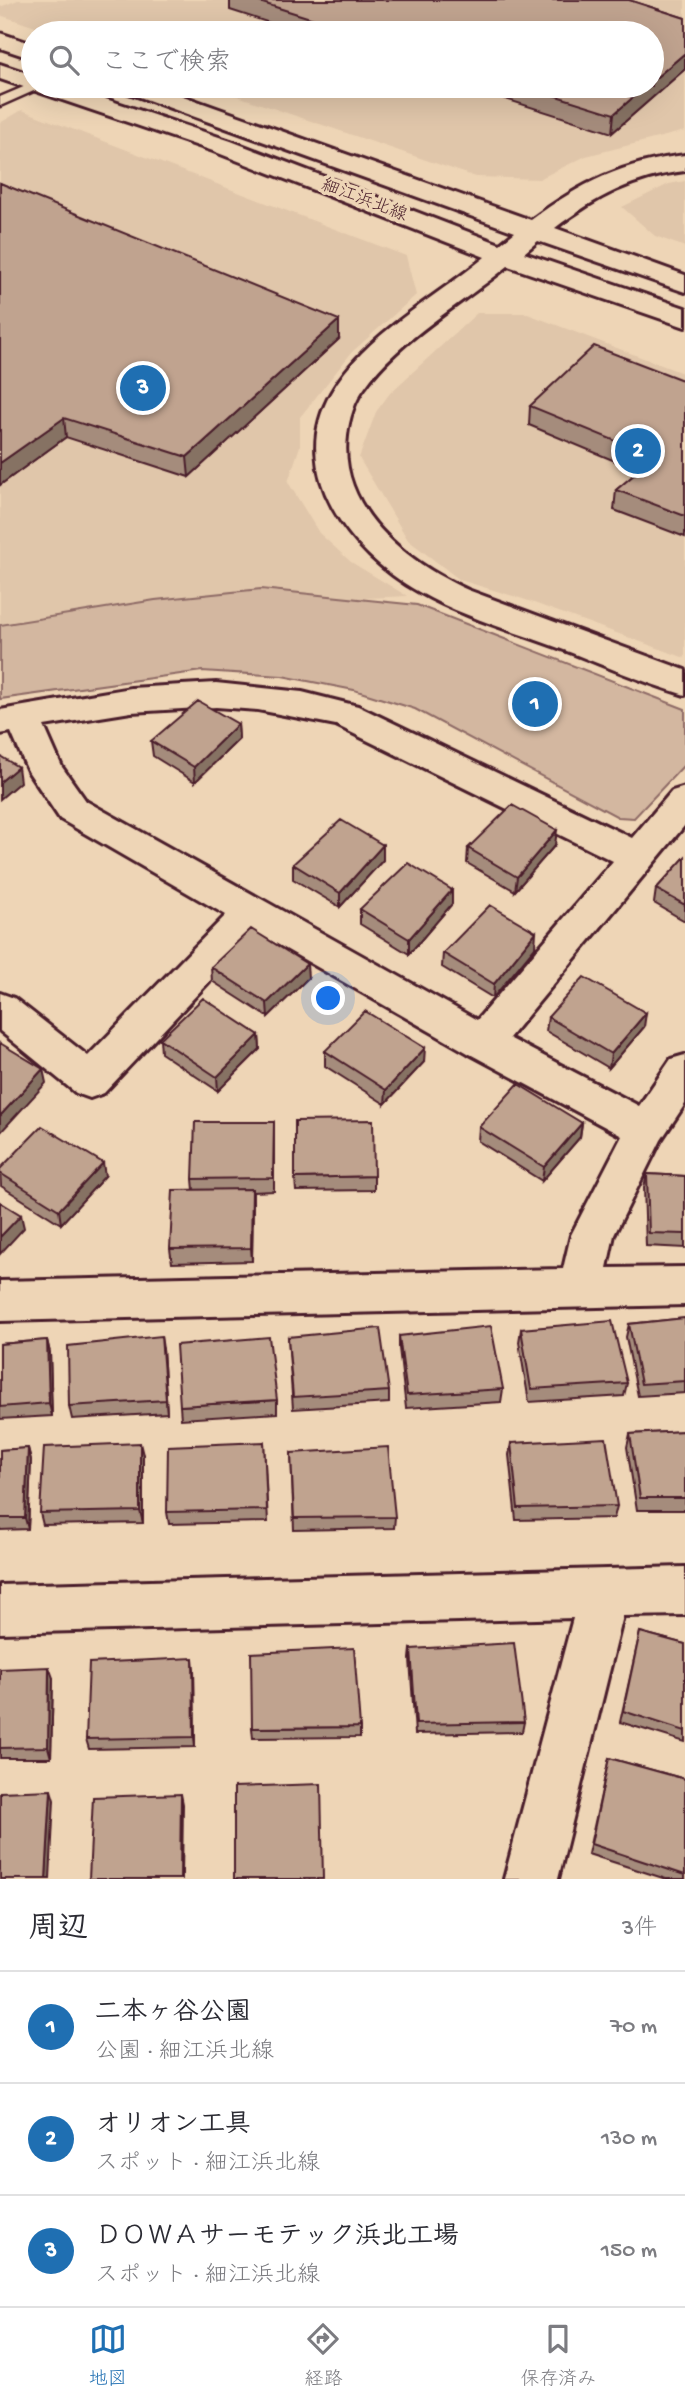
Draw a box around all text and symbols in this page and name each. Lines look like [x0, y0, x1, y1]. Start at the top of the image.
search box [21, 21, 664, 98]
icon: search [45, 41, 83, 79]
text: ここで検索 [101, 49, 231, 80]
street label: 細江浜北線 [318, 174, 410, 227]
pin: 3 [120, 362, 166, 414]
pin: 2 [615, 425, 661, 477]
pin: 1 [512, 678, 558, 730]
your location [311, 981, 345, 1015]
text: 周辺 [28, 1913, 88, 1948]
text: 3件 [622, 1916, 657, 1943]
text: 二本ヶ谷公園 [95, 1999, 251, 2030]
text: 1 [46, 2014, 56, 2041]
text: 70 m [610, 2014, 657, 2041]
text: 公園 · 細江浜北線 [95, 2039, 274, 2066]
text: オリオン工具 [95, 2111, 251, 2142]
text: 2 [45, 2126, 57, 2153]
text: 130 m [601, 2126, 657, 2153]
text: スポット · 細江浜北線 [95, 2151, 320, 2178]
text: ＤＯＷＡサーモテック浜北工場 [95, 2223, 459, 2254]
text: 3 [45, 2238, 57, 2265]
text: 150 m [601, 2238, 657, 2265]
text: スポット · 細江浜北線 [95, 2263, 320, 2290]
tab: 地図 [89, 2320, 127, 2392]
tab: 経路 [304, 2320, 342, 2392]
tab: 保存済み [520, 2320, 596, 2392]

